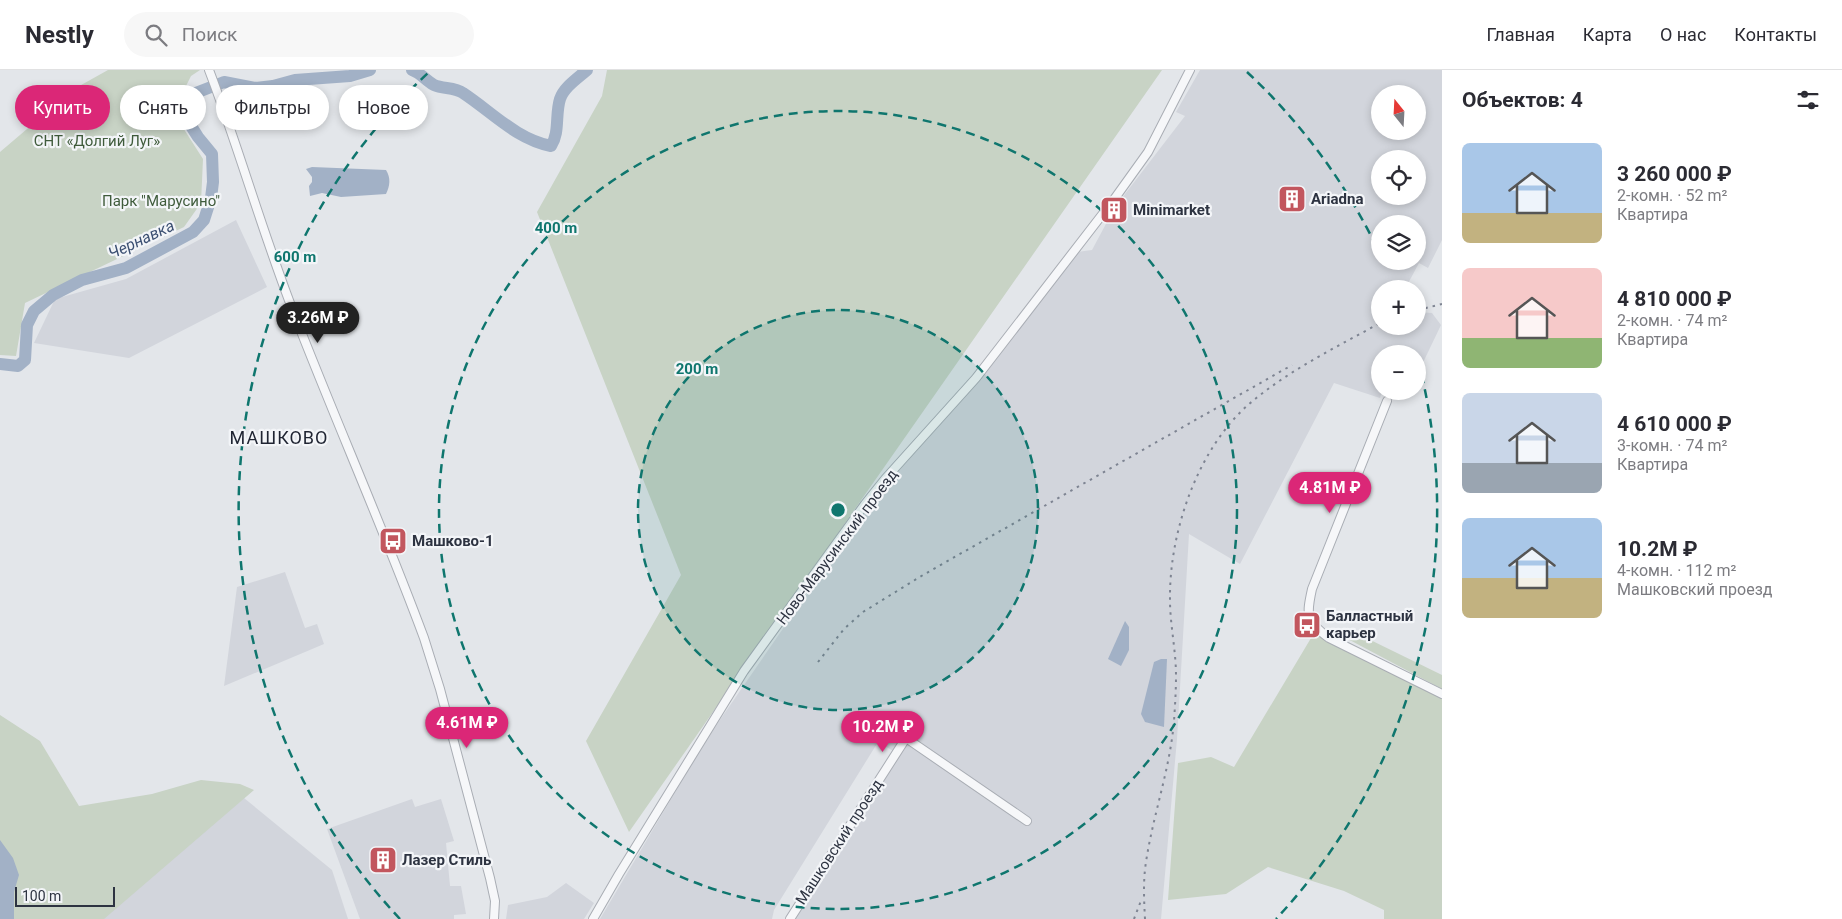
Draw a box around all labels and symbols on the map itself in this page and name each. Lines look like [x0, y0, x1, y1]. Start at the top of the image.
north arrow [1371, 85, 1426, 140]
park label: СНТ «Долгий Луг» [34, 132, 160, 150]
building icon: Ariadna [1277, 184, 1307, 214]
place label: Ariadna [1311, 190, 1363, 208]
park label: Парк "Марусино" [102, 192, 220, 210]
building icon: Minimarket [1099, 195, 1129, 225]
place label: Minimarket [1133, 201, 1210, 219]
water label: Чернавка [105, 216, 177, 263]
text: 400 m [535, 219, 577, 237]
text: 600 m [274, 248, 316, 266]
pin: 3.26M ₽ [272, 302, 364, 344]
text: 200 m [676, 360, 718, 378]
district label: МАШКОВО [230, 427, 328, 448]
street label: Ново-Марусинский проезд [773, 466, 901, 628]
pin: 4.81M ₽ [1284, 472, 1376, 514]
centre of rings [829, 501, 847, 519]
bus stop icon: Машково-1 [378, 526, 408, 556]
place label: Машково-1 [412, 532, 494, 550]
place label: Балластный карьер [1326, 607, 1413, 642]
bus stop icon: Балластный карьер [1292, 610, 1322, 640]
pin: 4.61M ₽ [421, 706, 513, 749]
pin: 10.2M ₽ [837, 710, 929, 753]
street label: Машковский проезд [792, 776, 886, 908]
building icon: Лазер Стиль [368, 845, 398, 875]
place label: Лазер Стиль [402, 851, 491, 869]
scale bar [15, 884, 115, 907]

